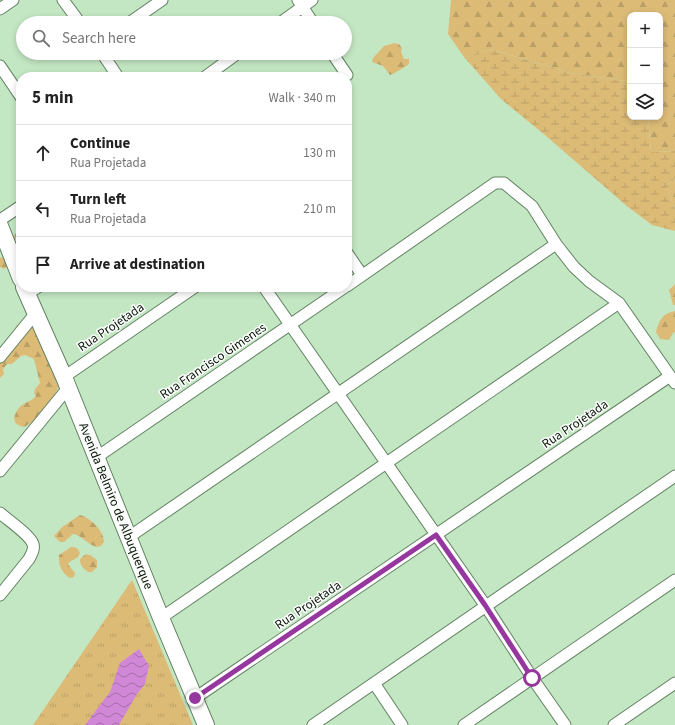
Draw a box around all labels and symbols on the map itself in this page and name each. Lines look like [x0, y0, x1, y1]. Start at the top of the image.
street label: Rua Projetada [74, 298, 148, 356]
street label: Rua Francisco Gimenes [156, 318, 270, 403]
street label: Rua Projetada [538, 395, 612, 453]
street label: Avenida Belmiro de Albuquerque [74, 420, 158, 592]
street label: Rua Projetada [271, 576, 345, 634]
route start [523, 669, 541, 687]
route end [186, 689, 204, 707]

